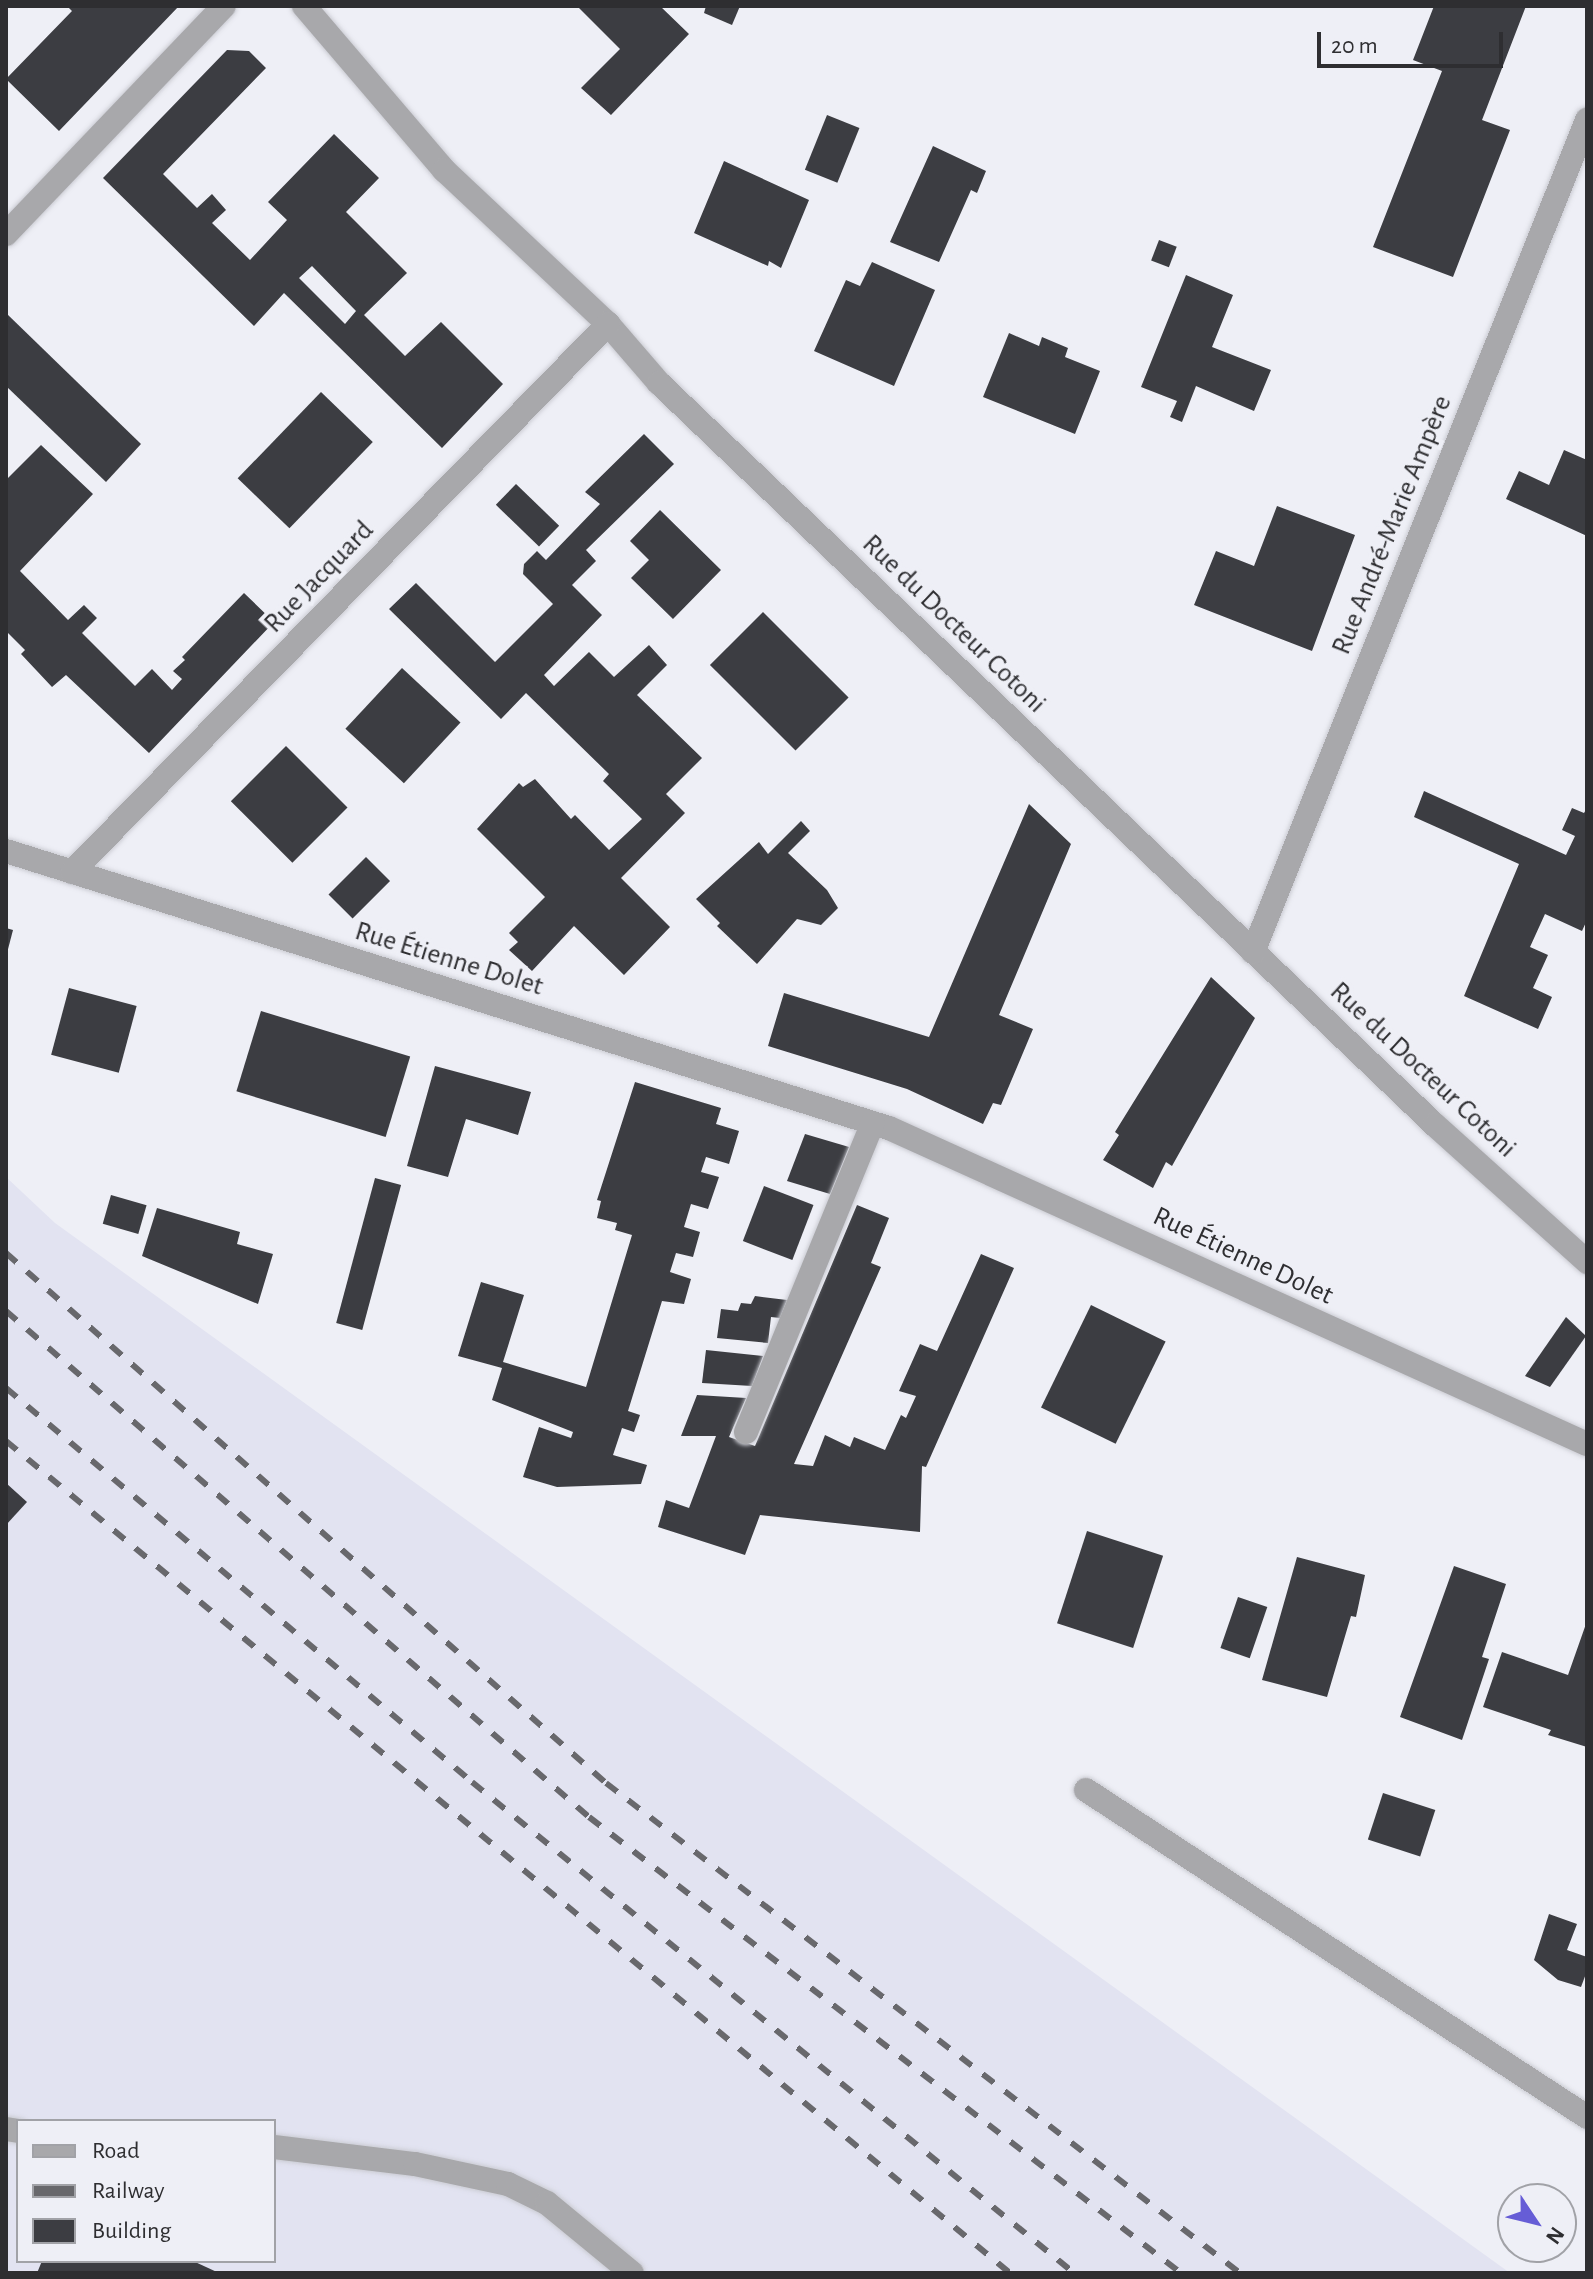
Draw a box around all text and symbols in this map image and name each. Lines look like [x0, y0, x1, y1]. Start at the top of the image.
scale bar [1321, 16, 1507, 66]
text: 20 m [1331, 34, 1378, 58]
street label: Rue André-Marie Ampère [1325, 391, 1459, 659]
street label: Rue Jacquard [257, 514, 381, 640]
street label: Rue du Docteur Cotoni [855, 528, 1053, 720]
street label: Rue Étienne Dolet [351, 914, 547, 1004]
street label: Rue du Docteur Cotoni [1323, 975, 1523, 1165]
street label: Rue Étienne Dolet [1148, 1200, 1338, 1312]
legend [16, 2119, 276, 2263]
text: Road [92, 2139, 140, 2163]
text: Railway [92, 2179, 164, 2203]
north arrow [1497, 2183, 1577, 2263]
text: Building [92, 2219, 171, 2243]
text: N [1542, 2223, 1568, 2248]

